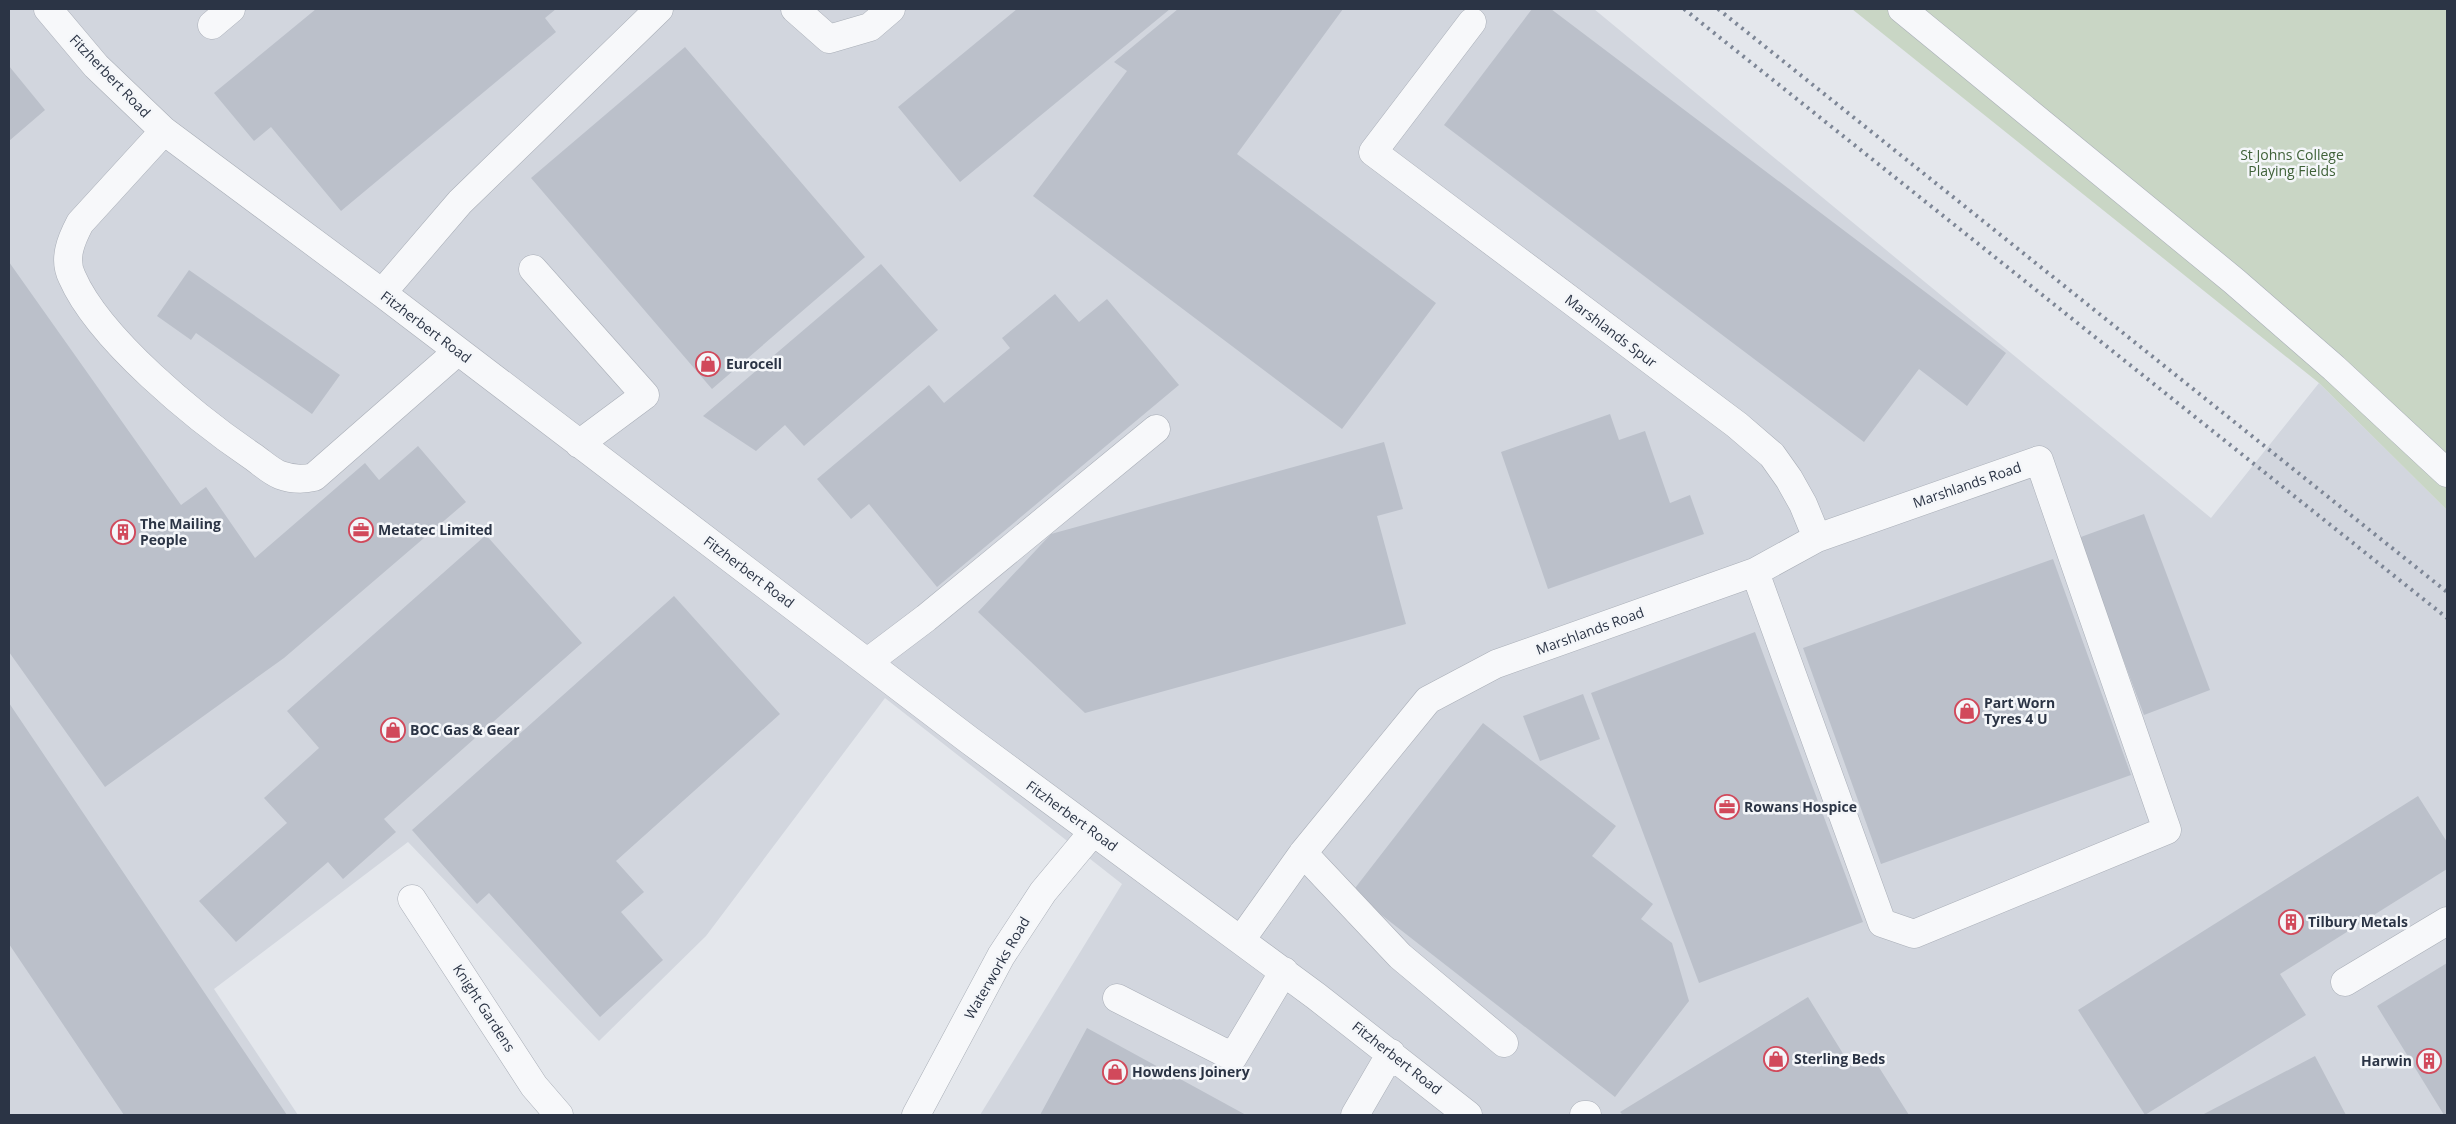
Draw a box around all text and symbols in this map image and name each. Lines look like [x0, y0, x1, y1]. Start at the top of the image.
street label: Fitzherbert Road [66, 30, 155, 121]
park label: St Johns College Playing Fields [2240, 145, 2344, 180]
street label: Fitzherbert Road [377, 286, 475, 367]
street label: Marshlands Spur [1561, 290, 1661, 372]
shop icon: Eurocell [695, 351, 721, 377]
place label: Eurocell [726, 354, 782, 373]
street label: Marshlands Road [1910, 457, 2024, 512]
place label: The Mailing People [140, 514, 221, 549]
office icon: Metatec Limited [348, 517, 374, 543]
building icon: The Mailing People [110, 519, 136, 545]
place label: Metatec Limited [378, 520, 493, 539]
street label: Fitzherbert Road [700, 531, 798, 612]
street label: Marshlands Road [1533, 602, 1646, 659]
place label: Part Worn Tyres 4 U [1984, 693, 2055, 728]
shop icon: Part Worn Tyres 4 U [1954, 698, 1980, 724]
shop icon: BOC Gas & Gear [380, 717, 406, 743]
place label: BOC Gas & Gear [410, 720, 520, 739]
street label: Fitzherbert Road [1023, 776, 1122, 855]
office icon: Rowans Hospice [1714, 794, 1740, 820]
place label: Rowans Hospice [1744, 797, 1857, 816]
building icon: Tilbury Metals [2278, 909, 2304, 935]
place label: Tilbury Metals [2308, 912, 2408, 931]
street label: Waterworks Road [960, 913, 1034, 1022]
street label: Knight Gardens [449, 960, 520, 1055]
street label: Fitzherbert Road [1349, 1017, 1446, 1099]
shop icon: Sterling Beds [1763, 1046, 1789, 1072]
building icon: Harwin [2416, 1048, 2442, 1074]
place label: Sterling Beds [1794, 1049, 1885, 1068]
place label: Harwin [2361, 1051, 2412, 1070]
shop icon: Howdens Joinery [1102, 1059, 1128, 1085]
place label: Howdens Joinery [1132, 1062, 1250, 1081]

